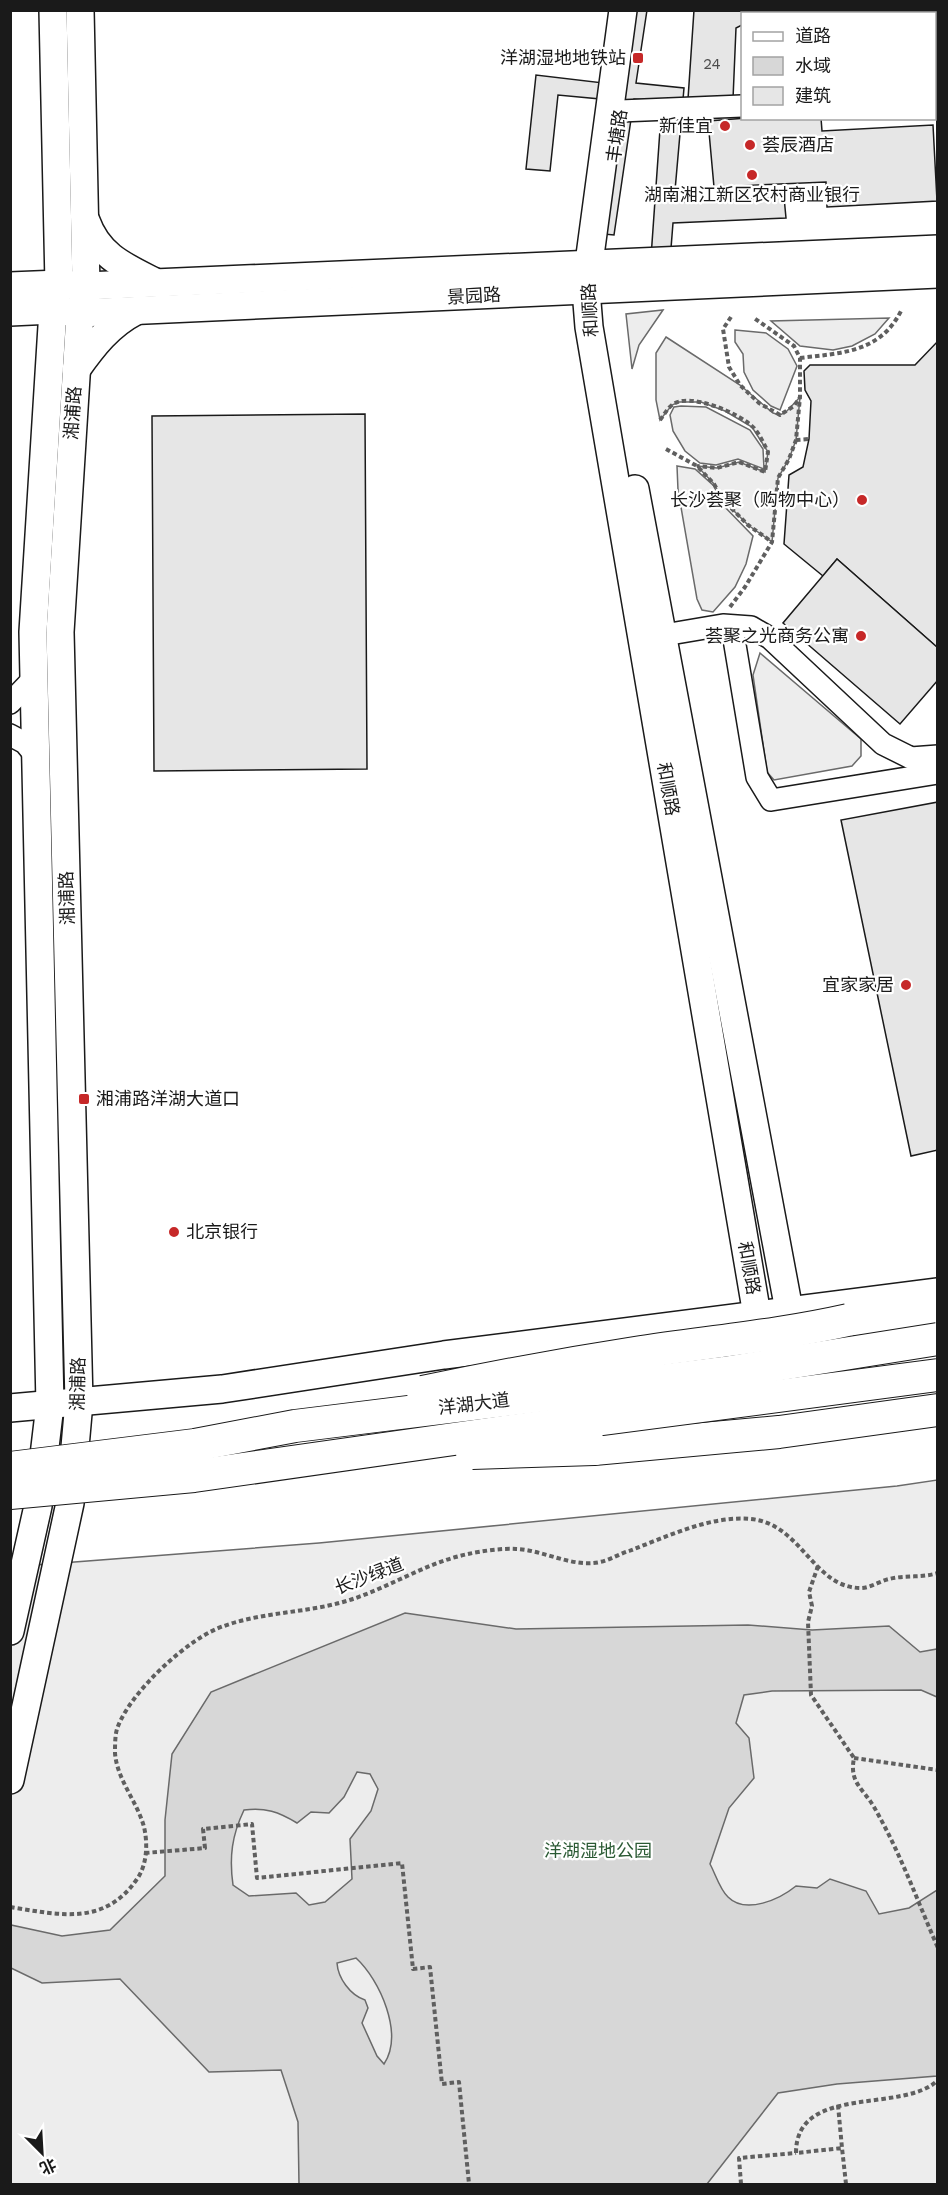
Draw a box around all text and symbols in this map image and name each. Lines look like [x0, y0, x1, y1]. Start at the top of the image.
legend [741, 12, 936, 120]
text: 道路 [795, 25, 831, 46]
place label: 洋湖湿地地铁站 [500, 47, 626, 68]
marker: 洋湖湿地地铁站 [631, 51, 645, 65]
house number: 24 [703, 55, 721, 73]
text: 水域 [795, 55, 831, 76]
text: 建筑 [795, 85, 831, 106]
street label: 丰塘路 [602, 108, 631, 164]
place label: 新佳宜 [659, 115, 713, 136]
marker: 新佳宜 [718, 119, 732, 133]
place label: 荟辰酒店 [762, 134, 834, 155]
marker: 荟辰酒店 [743, 138, 757, 152]
marker: 湖南湘江新区农村商业银行 [745, 168, 759, 182]
place label: 湖南湘江新区农村商业银行 [644, 184, 860, 205]
street label: 和顺路 [578, 283, 601, 338]
street label: 景园路 [446, 284, 501, 307]
street label: 湘浦路 [60, 385, 85, 441]
place label: 长沙荟聚（购物中心） [670, 489, 850, 510]
marker: 长沙荟聚（购物中心） [855, 493, 869, 507]
place label: 荟聚之光商务公寓 [705, 625, 849, 646]
marker: 荟聚之光商务公寓 [854, 629, 868, 643]
street label: 和顺路 [653, 761, 684, 817]
street label: 湘浦路 [55, 871, 78, 925]
place label: 宜家家居 [822, 974, 894, 995]
marker: 宜家家居 [899, 978, 913, 992]
place label: 湘浦路洋湖大道口 [96, 1088, 240, 1109]
marker: 湘浦路洋湖大道口 [77, 1092, 91, 1106]
place label: 北京银行 [186, 1221, 258, 1242]
marker: 北京银行 [167, 1225, 181, 1239]
street label: 和顺路 [734, 1240, 765, 1296]
street label: 湘浦路 [67, 1357, 88, 1411]
street label: 洋湖大道 [437, 1389, 511, 1418]
street label: 长沙绿道 [331, 1553, 406, 1598]
park label: 洋湖湿地公园 [544, 1840, 652, 1861]
north arrow [12, 2123, 72, 2183]
text: 北 [37, 2154, 59, 2178]

